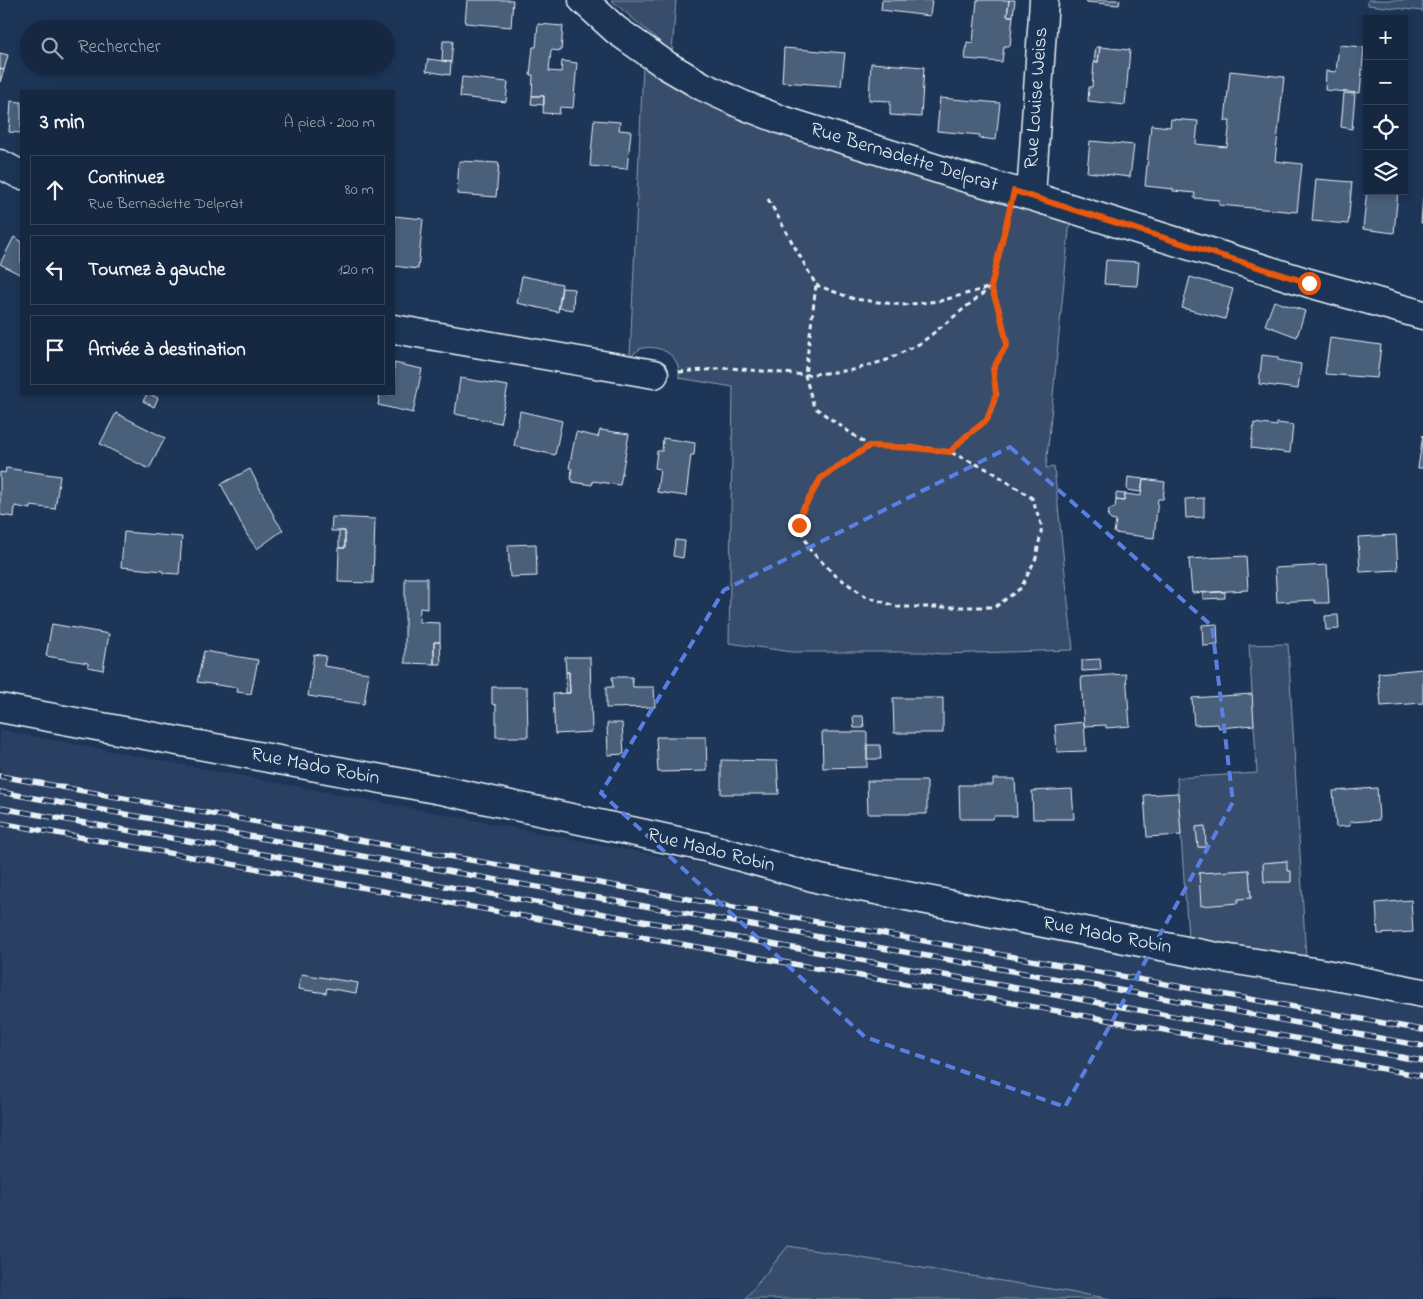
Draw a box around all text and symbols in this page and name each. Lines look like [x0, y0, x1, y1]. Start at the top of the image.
map controls [1363, 15, 1408, 195]
button: + [1363, 15, 1408, 60]
search box [20, 20, 395, 75]
street label: Rue Louise Weiss [1018, 26, 1056, 170]
icon: search [38, 34, 66, 62]
text: Rechercher [78, 34, 161, 61]
button: − [1363, 60, 1408, 105]
button: locate [1363, 105, 1408, 150]
text: 3 min [40, 108, 84, 138]
text: À pied · 200 m [284, 111, 375, 135]
street label: Rue Bernadette Delprat [807, 116, 1002, 200]
button: layers [1363, 150, 1408, 195]
text: Continuez [88, 165, 164, 192]
icon: ahead [41, 176, 69, 204]
text: 80 m [345, 178, 374, 202]
text: Rue Bernadette Delprat [88, 192, 244, 216]
icon: left [41, 256, 69, 284]
text: Tournez à gauche [88, 257, 225, 284]
text: 120 m [338, 258, 374, 282]
route start [1298, 272, 1321, 295]
icon: arrive [41, 336, 69, 364]
text: Arrivée à destination [88, 337, 246, 364]
route end [788, 514, 811, 537]
street label: Rue Mado Robin [248, 740, 382, 794]
street label: Rue Mado Robin [644, 821, 778, 881]
street label: Rue Mado Robin [1040, 909, 1174, 963]

